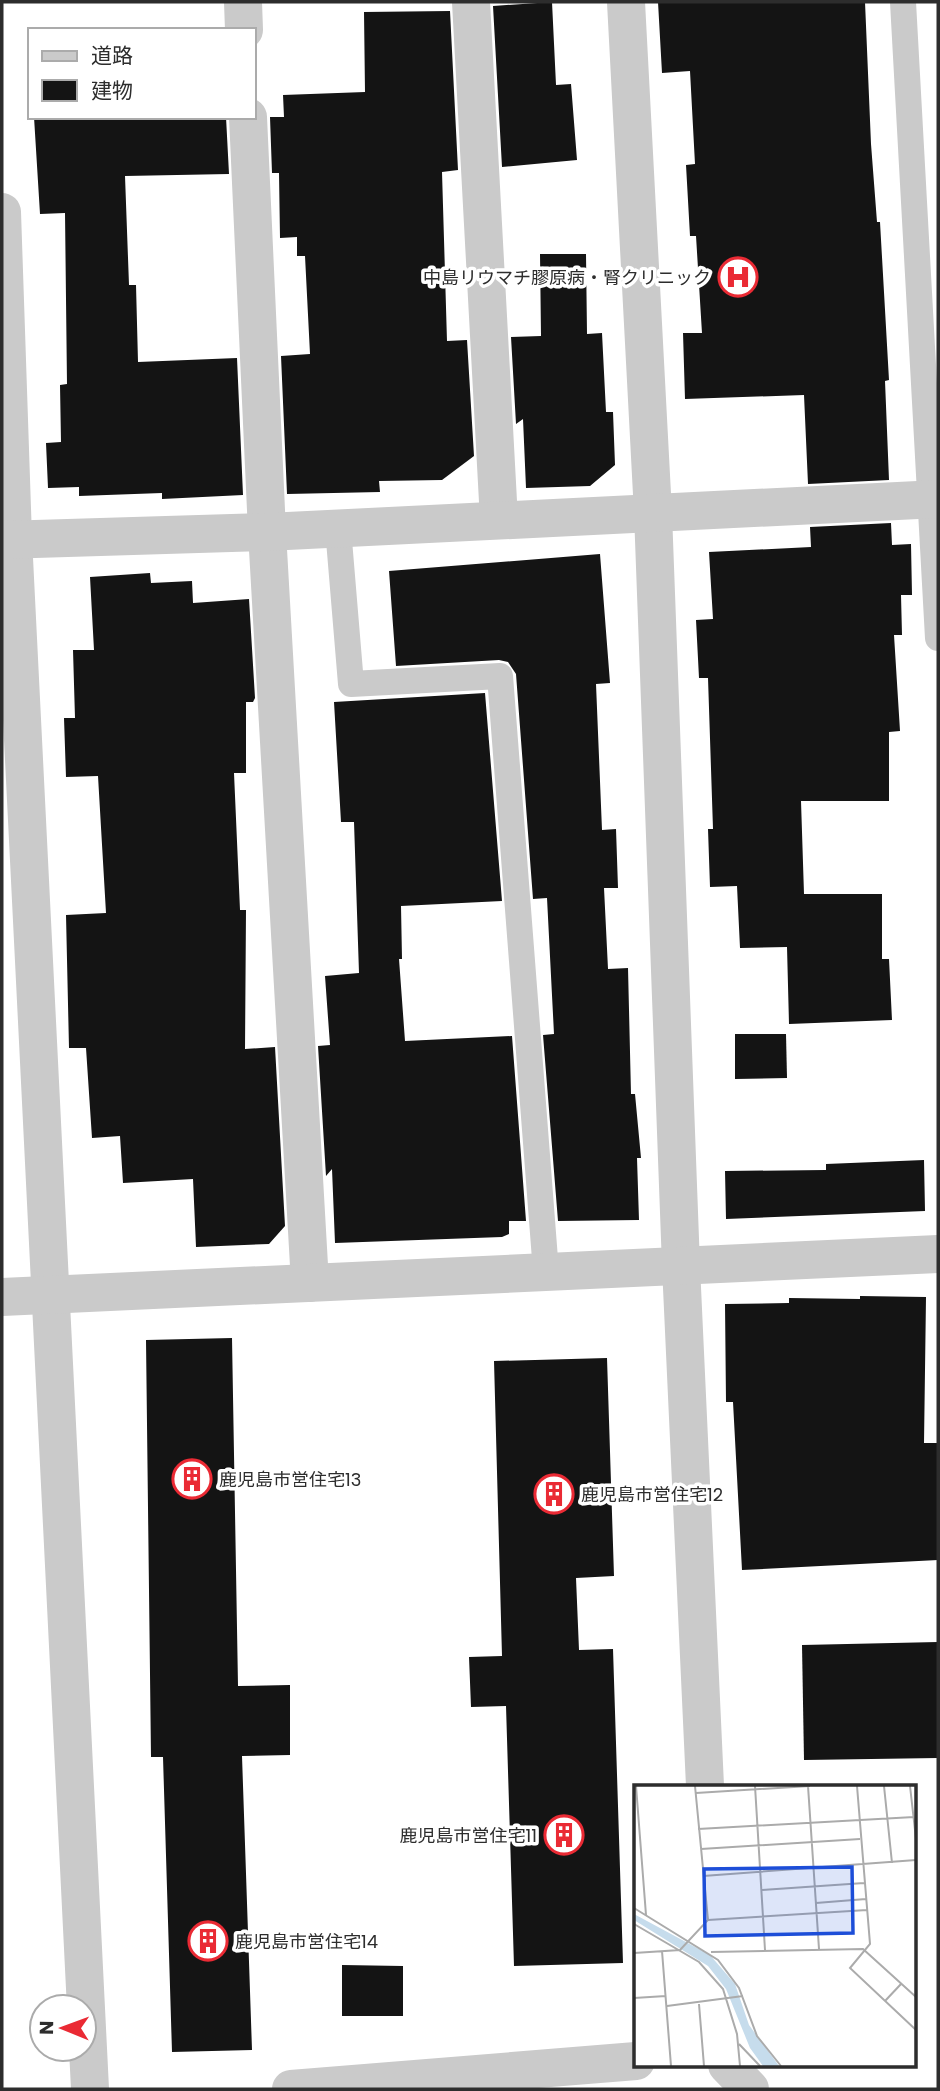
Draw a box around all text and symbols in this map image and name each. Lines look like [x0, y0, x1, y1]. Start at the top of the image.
legend [28, 28, 256, 119]
text: 道路 [91, 41, 133, 70]
text: 建物 [91, 76, 133, 105]
hospital icon: 中島リウマチ膠原病・腎クリニック [717, 256, 759, 298]
place label: 中島リウマチ膠原病・腎クリニック [423, 265, 711, 290]
building icon: 鹿児島市営住宅13 [171, 1458, 213, 1500]
place label: 鹿児島市営住宅13 [219, 1467, 361, 1492]
building icon: 鹿児島市営住宅12 [533, 1473, 575, 1515]
place label: 鹿児島市営住宅12 [581, 1482, 723, 1507]
inset map [634, 1785, 916, 2066]
building icon: 鹿児島市営住宅11 [543, 1814, 585, 1856]
place label: 鹿児島市営住宅11 [399, 1823, 537, 1848]
building icon: 鹿児島市営住宅14 [187, 1920, 229, 1962]
place label: 鹿児島市営住宅14 [235, 1929, 378, 1954]
north arrow [28, 1993, 98, 2063]
text: N [33, 2020, 60, 2035]

